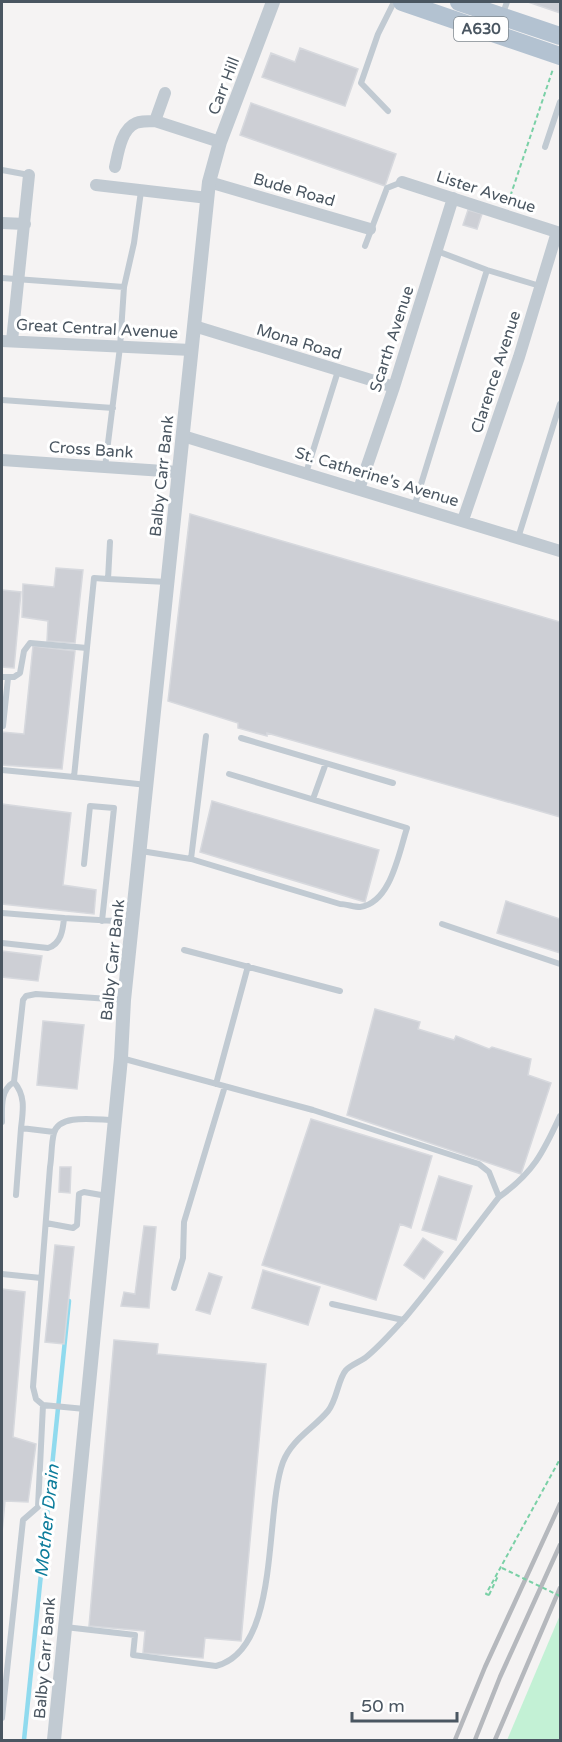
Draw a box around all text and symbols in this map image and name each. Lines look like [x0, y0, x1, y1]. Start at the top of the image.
road number: A630 [454, 17, 508, 41]
street label: Carr Hill [204, 54, 244, 118]
street label: Lister Avenue [434, 167, 538, 217]
street label: Bude Road [251, 169, 337, 211]
street label: Scarth Avenue [365, 283, 419, 395]
street label: Clarence Avenue [467, 308, 525, 436]
street label: Great Central Avenue [15, 315, 179, 343]
street label: Mona Road [254, 320, 344, 364]
street label: Balby Carr Bank [146, 414, 178, 538]
street label: Cross Bank [48, 437, 134, 463]
street label: St. Catherine's Avenue [293, 443, 461, 511]
street label: Balby Carr Bank [97, 898, 129, 1022]
water label: Mother Drain [30, 1462, 64, 1579]
street label: Balby Carr Bank [30, 1596, 60, 1720]
scale bar [352, 1685, 457, 1723]
text: 50 m [361, 1695, 405, 1717]

